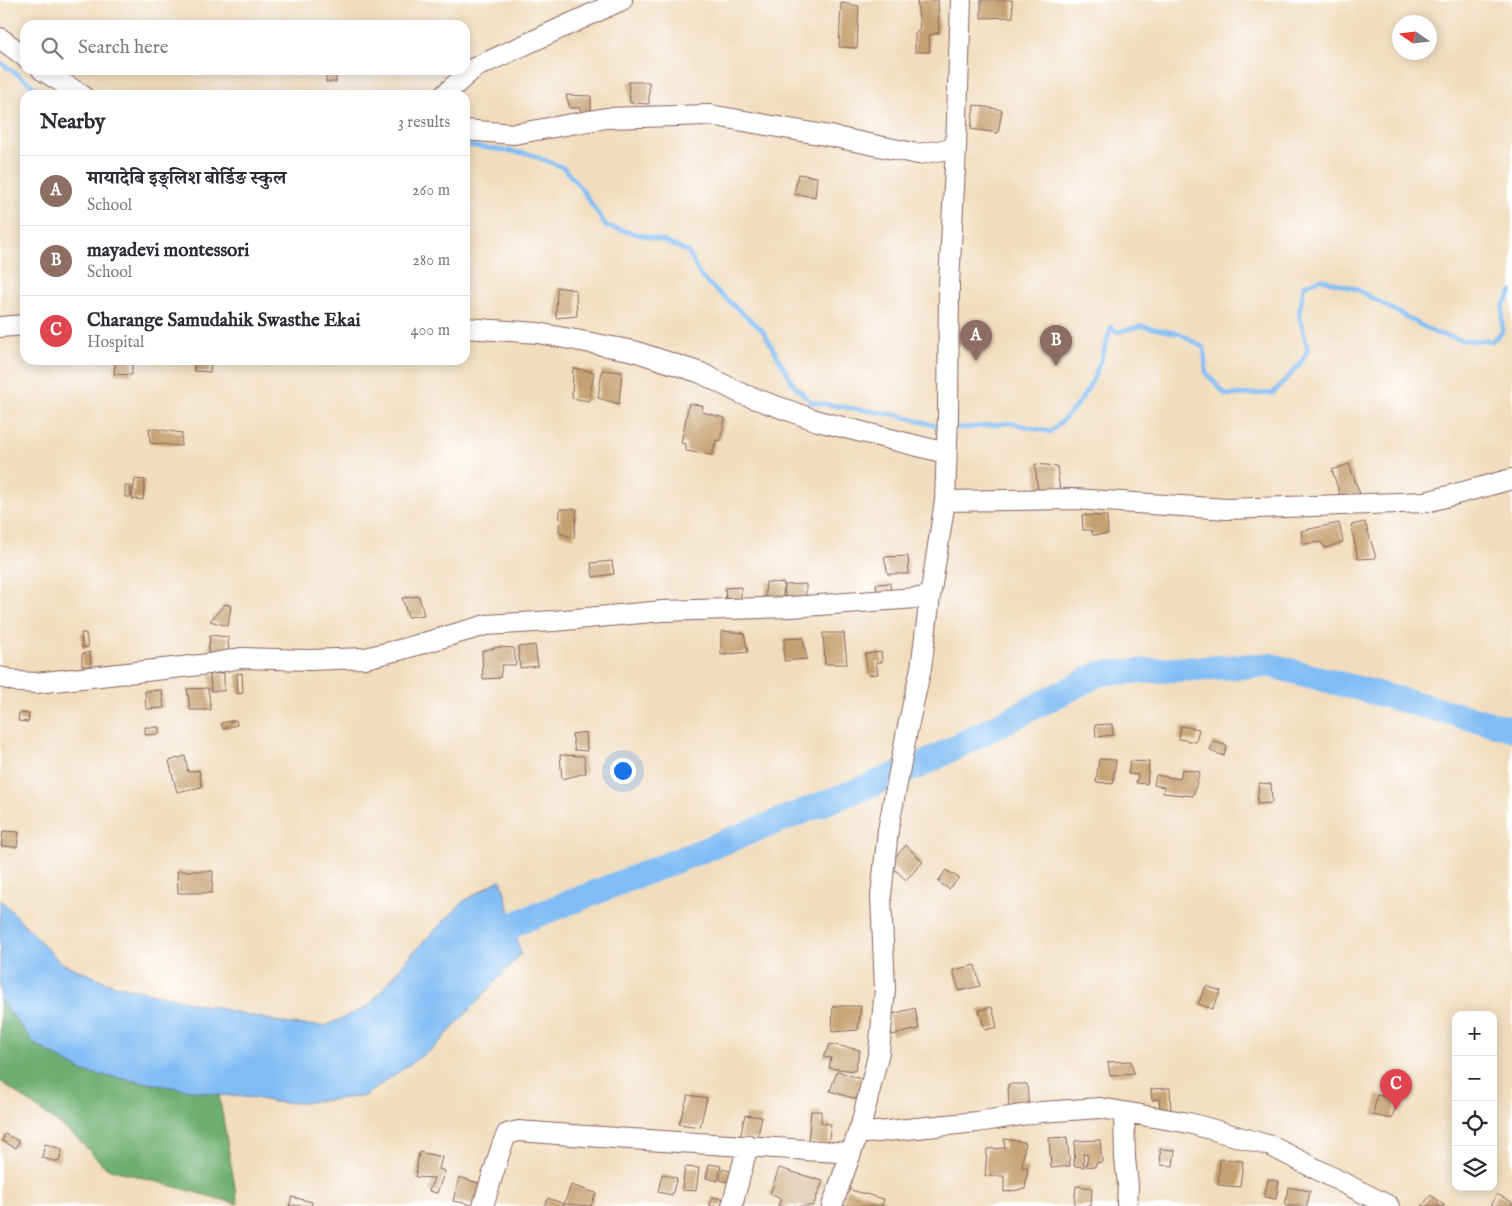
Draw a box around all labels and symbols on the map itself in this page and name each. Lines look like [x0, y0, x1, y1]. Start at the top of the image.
north arrow [1392, 15, 1437, 60]
pin: A [960, 320, 992, 361]
pin: B [1040, 325, 1072, 366]
your location [610, 758, 636, 784]
pin: C [1380, 1069, 1412, 1110]

